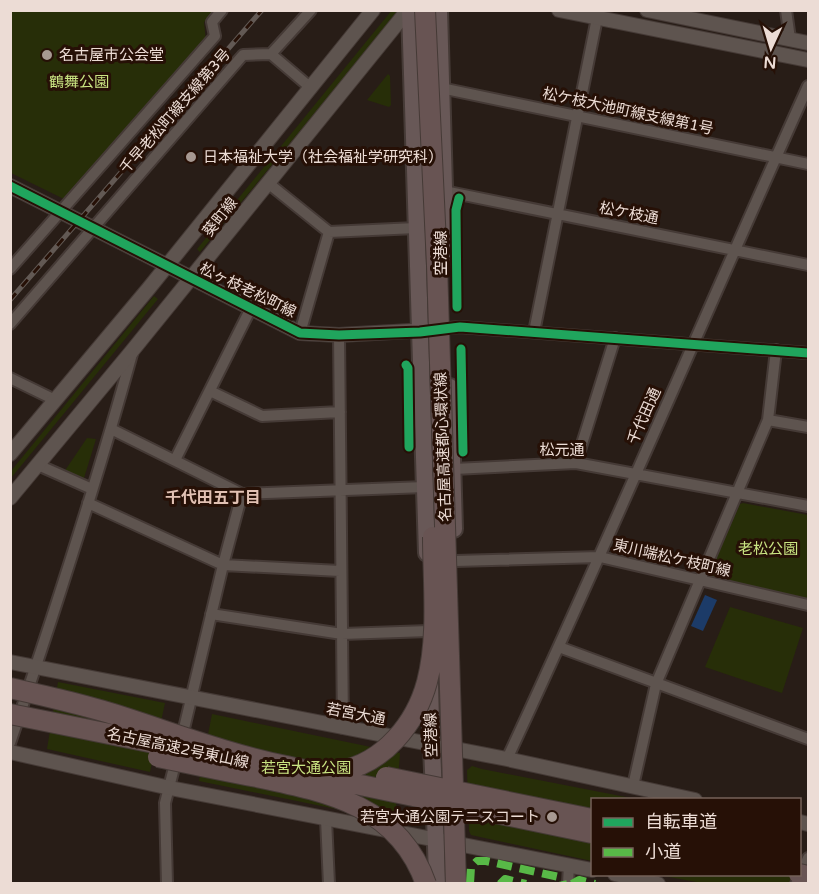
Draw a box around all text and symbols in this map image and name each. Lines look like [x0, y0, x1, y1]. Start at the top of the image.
north arrow [741, 18, 801, 78]
street label: 千早老松町線支線第3号 [116, 45, 234, 177]
place label: 名古屋市公会堂 [59, 46, 164, 64]
marker: 名古屋市公会堂 [40, 48, 54, 62]
text: N [763, 52, 777, 72]
park label: 鶴舞公園 [49, 73, 109, 91]
street label: 松ケ枝大池町線支線第1号 [541, 84, 715, 138]
place label: 日本福祉大学（社会福祉学研究科） [203, 148, 443, 166]
marker: 日本福祉大学（社会福祉学研究科） [184, 150, 198, 164]
street label: 葵町線 [199, 194, 241, 240]
street label: 松ケ枝通 [598, 198, 660, 228]
street label: 空港線 [432, 230, 450, 276]
street label: 松ヶ枝老松町線 [197, 259, 299, 321]
street label: 名古屋高速都心環状線 [431, 372, 455, 522]
street label: 千代田通 [624, 385, 664, 447]
street label: 松元通 [539, 441, 585, 459]
district label: 千代田五丁目 [165, 488, 261, 508]
street label: 東川端松ケ枝町線 [612, 536, 732, 580]
park label: 老松公園 [738, 540, 798, 558]
street label: 若宮大通 [325, 699, 387, 729]
street label: 空港線 [421, 712, 441, 758]
street label: 名古屋高速2号東山線 [105, 724, 251, 772]
park label: 若宮大通公園 [261, 759, 351, 777]
legend [591, 798, 801, 876]
place label: 若宮大通公園テニスコート [360, 808, 540, 826]
marker: 若宮大通公園テニスコート [545, 810, 559, 824]
text: 自転車道 [645, 811, 717, 833]
text: 小道 [645, 841, 681, 863]

